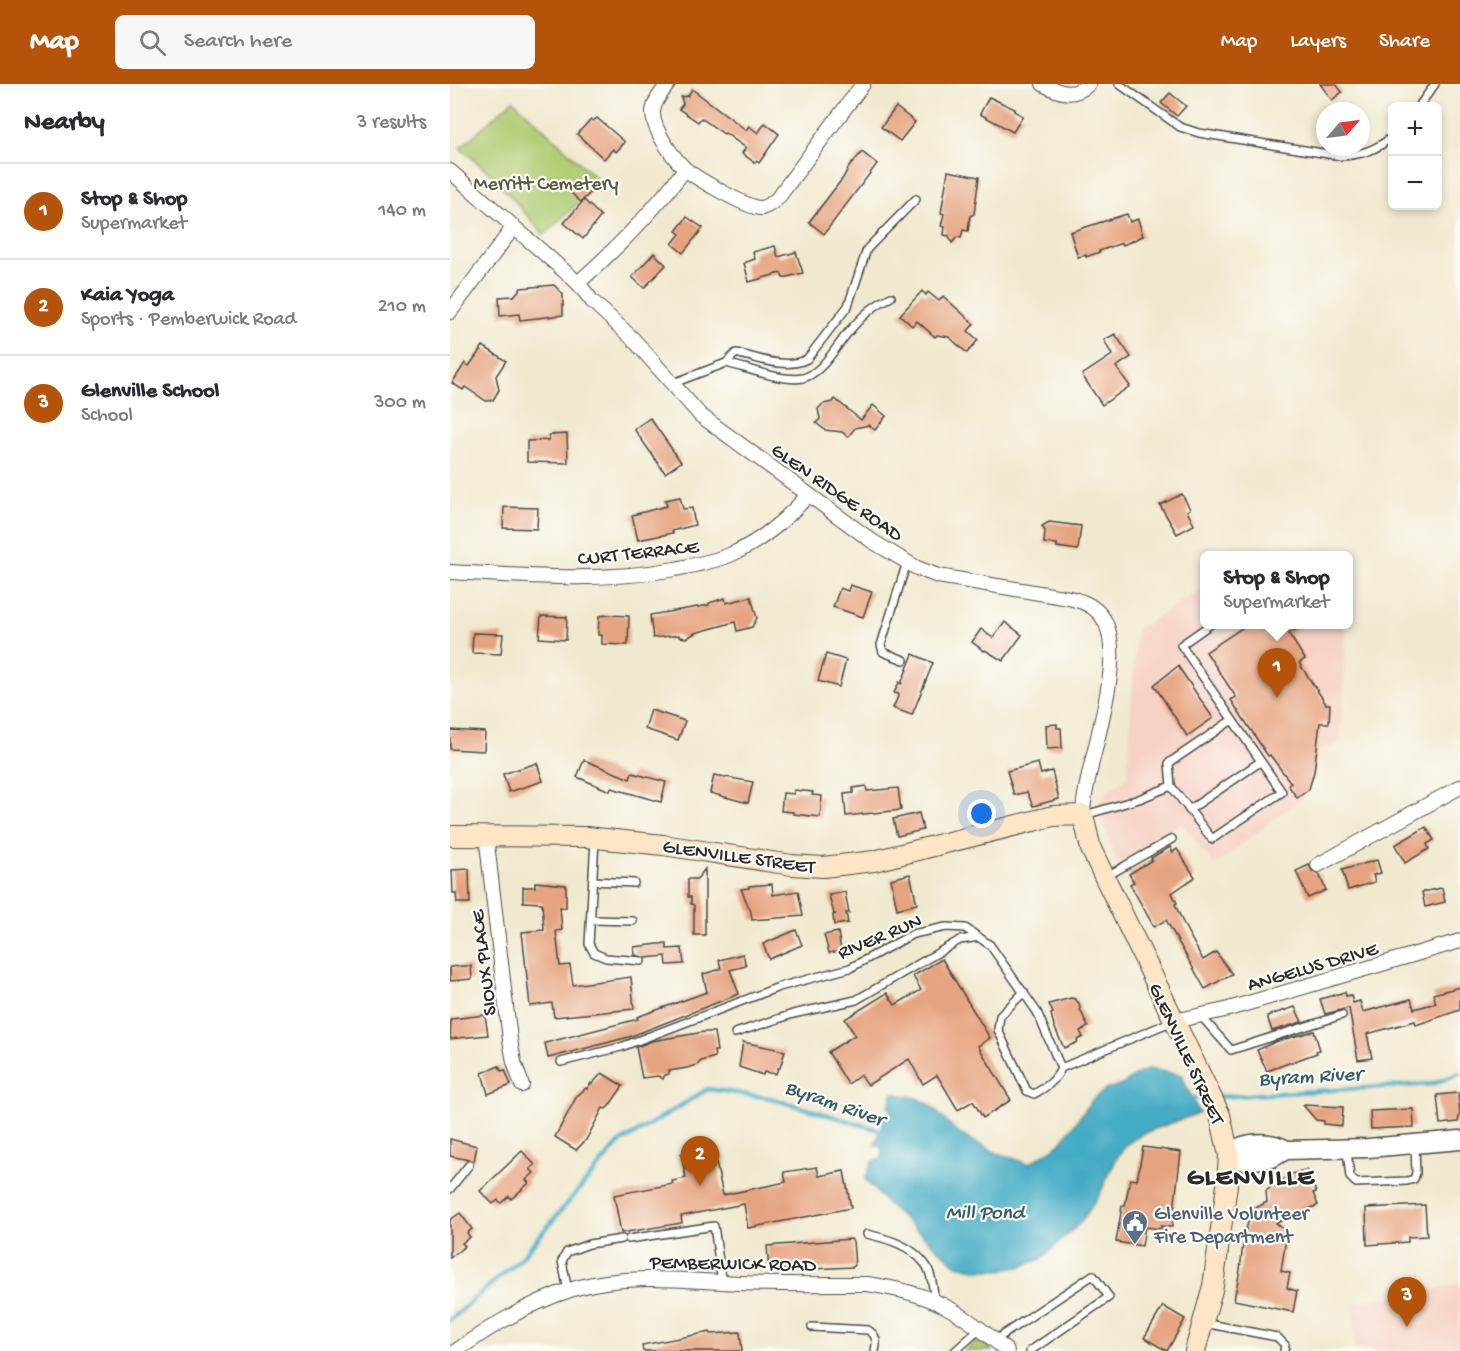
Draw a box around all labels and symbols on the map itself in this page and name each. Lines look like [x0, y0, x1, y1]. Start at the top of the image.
north arrow [1316, 102, 1370, 156]
park label: Merritt Cemetery [474, 174, 619, 197]
street label: GLEN RIDGE ROAD [766, 440, 907, 548]
street label: CURT TERRACE [577, 537, 702, 572]
pin: 1 [1258, 648, 1296, 698]
your location [967, 799, 996, 828]
street label: GLENVILLE STREET [661, 836, 817, 881]
street label: SIOUX PLACE [467, 907, 503, 1017]
street label: RIVER RUN [835, 910, 926, 966]
street label: ANGELUS DRIVE [1245, 938, 1382, 998]
street label: GLENVILLE STREET [1142, 980, 1228, 1130]
water label: Byram River [1258, 1063, 1367, 1094]
water label: Byram River [781, 1077, 891, 1135]
pin: 2 [680, 1136, 720, 1186]
district label: GLENVILLE [1187, 1164, 1316, 1195]
water label: Mill Pond [946, 1202, 1027, 1227]
place label: Glenville Volunteer Fire Department [1153, 1204, 1310, 1250]
public building icon: Glenville Volunteer Fire Department [1120, 1208, 1150, 1246]
street label: PEMBERWICK ROAD [649, 1253, 817, 1278]
pin: 3 [1388, 1278, 1426, 1327]

